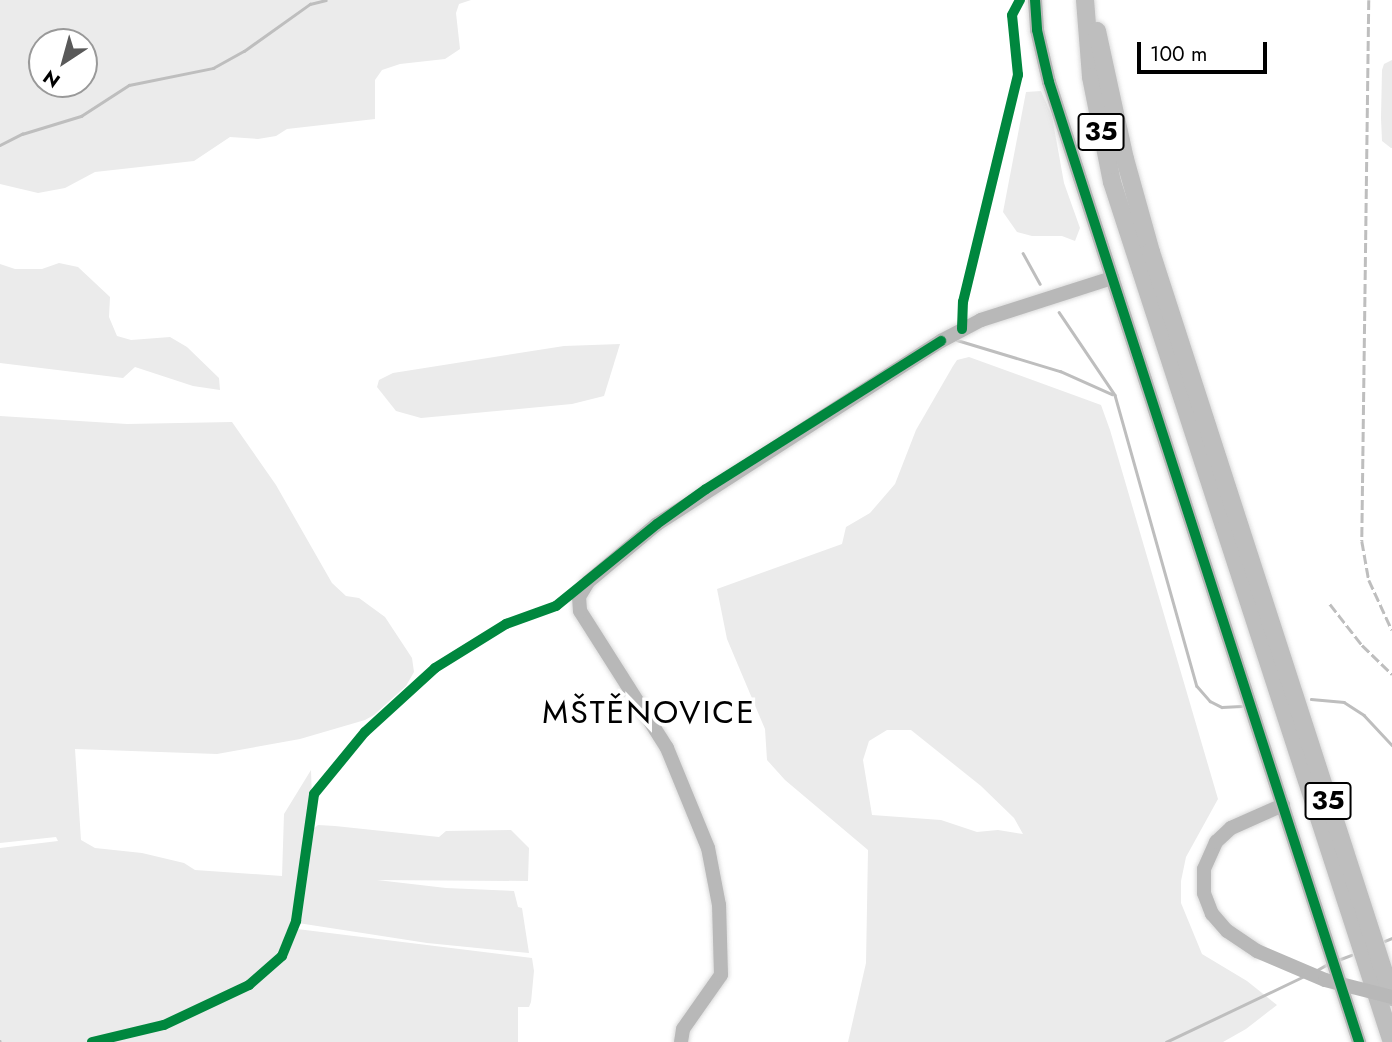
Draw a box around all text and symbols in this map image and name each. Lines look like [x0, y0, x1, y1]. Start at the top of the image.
north arrow [28, 28, 98, 98]
scale bar [1140, 28, 1270, 72]
text: 100 m [1150, 39, 1207, 69]
text: N [37, 63, 66, 94]
road number: 35 [1076, 110, 1126, 154]
district label: MŠTĚNOVICE [543, 693, 755, 731]
road number: 35 [1304, 778, 1352, 824]

